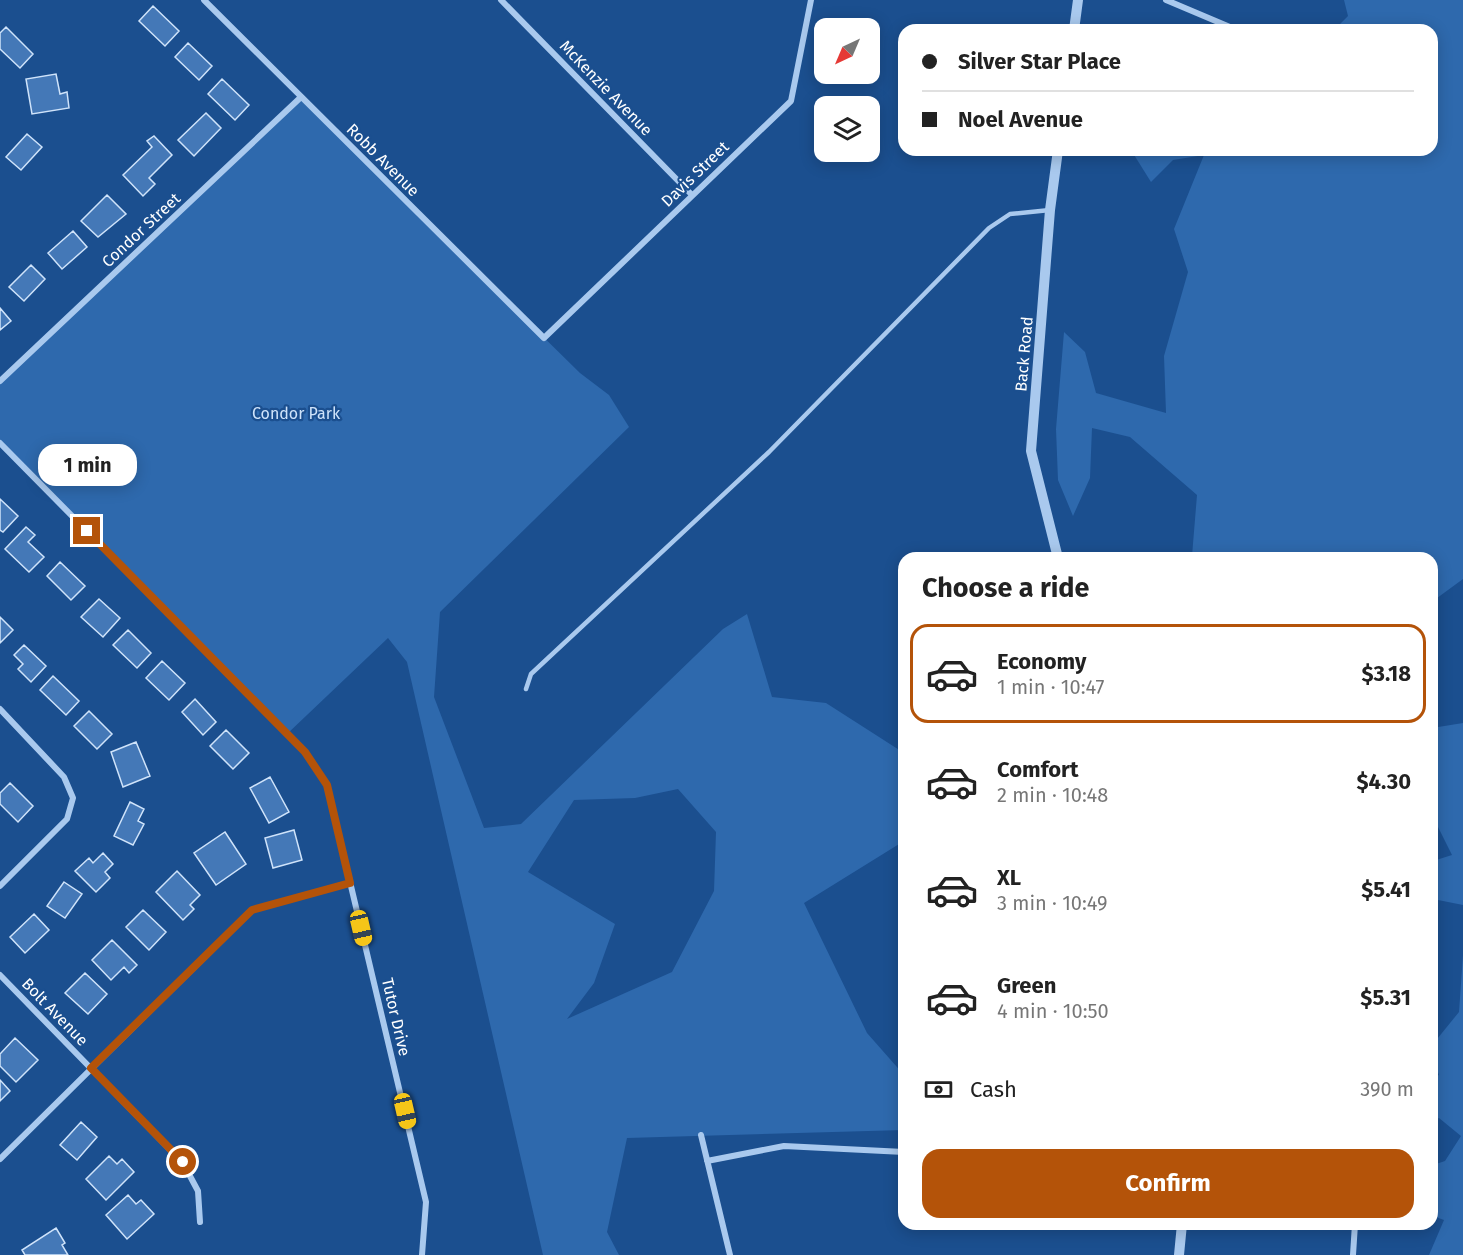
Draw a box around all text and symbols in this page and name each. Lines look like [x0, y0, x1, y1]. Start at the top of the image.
north arrow [814, 18, 880, 84]
map controls [814, 18, 880, 162]
street label: McKenzie Avenue [556, 36, 656, 140]
text: Silver Star Place [958, 48, 1121, 75]
button: layers [814, 96, 880, 162]
text: Noel Avenue [958, 106, 1083, 133]
street label: Robb Avenue [343, 120, 423, 200]
street label: Davis Street [657, 137, 733, 211]
street label: Condor Street [98, 189, 184, 271]
street label: Back Road [1011, 316, 1037, 392]
park label: Condor Park [252, 404, 341, 423]
callout: 1 min [38, 444, 136, 486]
text: 1 min [63, 453, 112, 477]
route end [73, 517, 100, 544]
text: Choose a ride [922, 572, 1089, 604]
icon: car [925, 647, 979, 701]
text: Economy [997, 648, 1086, 675]
text: $3.18 [1361, 660, 1411, 687]
text: 1 min · 10:47 [997, 675, 1104, 699]
icon: car [925, 755, 979, 809]
text: Comfort [997, 756, 1078, 783]
text: $4.30 [1357, 768, 1411, 795]
text: 2 min · 10:48 [997, 783, 1108, 807]
icon: car [925, 863, 979, 917]
text: XL [997, 864, 1021, 891]
text: $5.41 [1361, 876, 1411, 903]
text: 3 min · 10:49 [997, 891, 1107, 915]
car [348, 908, 374, 948]
icon: car [925, 971, 979, 1025]
text: Green [997, 972, 1056, 999]
street label: Bolt Avenue [18, 974, 92, 1050]
street label: Tutor Drive [378, 976, 414, 1058]
text: $5.31 [1360, 984, 1411, 1011]
text: 4 min · 10:50 [997, 999, 1109, 1023]
icon: cash [922, 1073, 955, 1106]
text: Cash [970, 1076, 1017, 1103]
text: 390 m [1360, 1077, 1414, 1101]
car [392, 1091, 418, 1131]
route start [169, 1148, 196, 1175]
button: Confirm [922, 1149, 1414, 1218]

